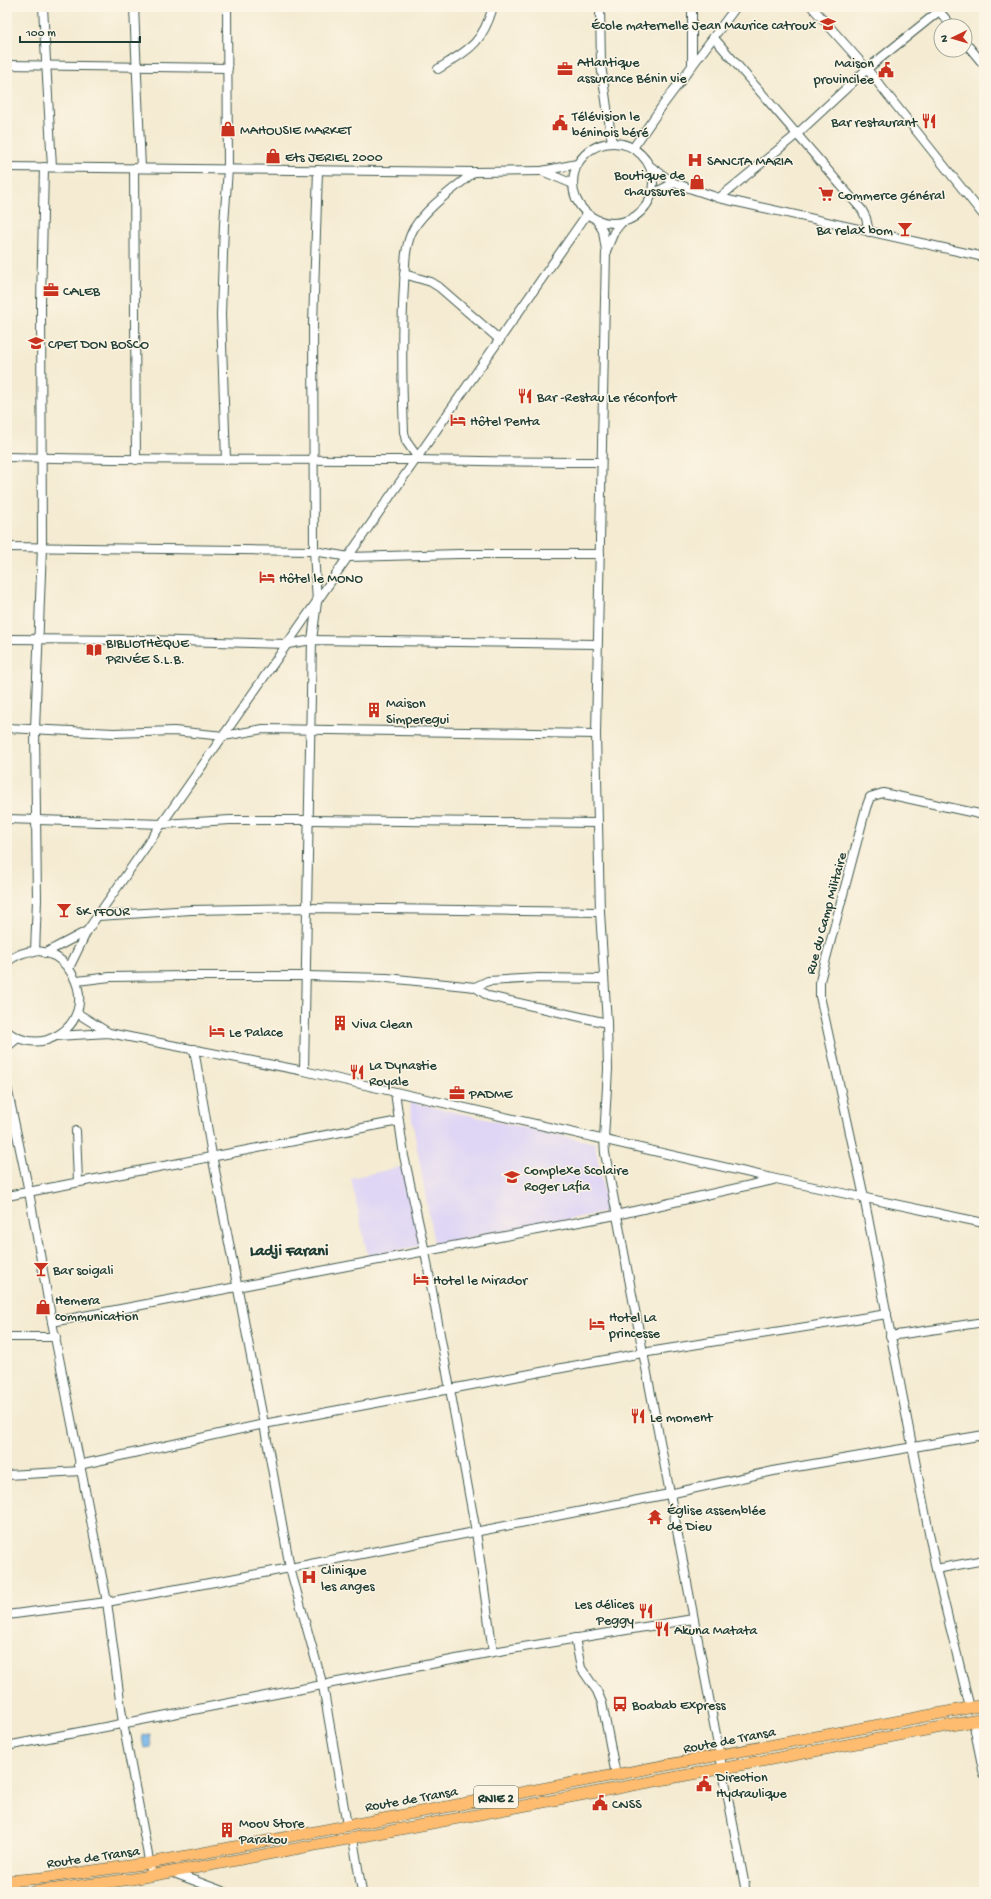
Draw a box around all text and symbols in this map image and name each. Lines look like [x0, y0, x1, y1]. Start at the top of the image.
school or university icon: École maternelle Jean Maurice catroux [819, 15, 837, 33]
scale bar [20, 18, 140, 44]
place label: École maternelle Jean Maurice catroux [591, 18, 817, 35]
north arrow [933, 18, 973, 58]
text: 100 m [25, 27, 56, 41]
text: N [939, 35, 951, 43]
place label: Atlantique assurance Bénin vie [577, 55, 688, 88]
place label: Maison provincilee [813, 56, 875, 89]
office icon: Atlantique assurance Bénin vie [556, 60, 574, 78]
public building icon: Maison provincilee [877, 61, 895, 79]
place label: Télévision le béninois béré [571, 109, 649, 142]
restaurant icon: Bar restaurant [920, 112, 938, 130]
public building icon: Télévision le béninois béré [551, 114, 569, 132]
place label: Bar restaurant [830, 115, 918, 132]
shop icon: MAHOUSIE MARKET [219, 120, 237, 138]
place label: MAHOUSIE MARKET [240, 123, 352, 140]
shop icon: Ets JERIEL 2000 [264, 147, 282, 165]
place label: Ets JERIEL 2000 [285, 150, 383, 167]
hospital icon: SANCTA MARIA [686, 151, 704, 169]
place label: SANCTA MARIA [707, 154, 793, 171]
place label: Boutique de chaussures [613, 168, 686, 201]
shop icon: Boutique de chaussures [688, 173, 706, 191]
supermarket icon: Commerce général [817, 185, 835, 203]
place label: Commerce général [838, 188, 945, 205]
bar icon: Ba relax bom [896, 220, 914, 238]
place label: Ba relax bom [815, 223, 893, 240]
office icon: CALEB [42, 281, 60, 299]
place label: CALEB [63, 284, 101, 301]
school or university icon: CPET DON BOSCO [27, 334, 45, 352]
place label: CPET DON BOSCO [48, 337, 149, 354]
restaurant icon: Bar -Restau Le réconfort [516, 387, 534, 405]
place label: Bar -Restau Le réconfort [536, 390, 678, 407]
hotel icon: Hôtel Penta [449, 411, 467, 429]
place label: Hôtel Penta [470, 414, 541, 431]
hotel icon: Hôtel le MONO [258, 568, 276, 586]
place label: Hôtel le MONO [279, 571, 364, 588]
place label: BIBLIOTHÈQUE PRIVÉE S.L.B. [105, 636, 190, 669]
library icon: BIBLIOTHÈQUE PRIVÉE S.L.B. [85, 641, 103, 659]
place label: Maison Simperegui [386, 696, 449, 729]
building icon: Maison Simperegui [365, 701, 383, 719]
street label: Rue du Camp Militaire [803, 850, 852, 977]
bar icon: SK rFOUR [55, 901, 73, 919]
place label: SK rFOUR [76, 904, 130, 921]
building icon: Viva Clean [331, 1014, 349, 1032]
place label: Viva Clean [351, 1017, 413, 1034]
hotel icon: Le Palace [208, 1022, 226, 1040]
place label: Le Palace [229, 1025, 284, 1042]
place label: La Dynastie Royale [369, 1058, 438, 1091]
restaurant icon: La Dynastie Royale [348, 1063, 366, 1081]
office icon: PADME [448, 1084, 466, 1102]
place label: PADME [468, 1087, 514, 1104]
place label: Complexe Scolaire Roger Lafia [524, 1163, 629, 1196]
school or university icon: Complexe Scolaire Roger Lafia [503, 1168, 521, 1186]
district label: Ladji Farani [250, 1243, 329, 1262]
bar icon: Bar soigali [32, 1260, 50, 1278]
place label: Bar soigali [52, 1263, 114, 1280]
hotel icon: Hotel le Mirador [412, 1270, 430, 1288]
place label: Hotel le Mirador [433, 1273, 528, 1290]
place label: Hemera communication [55, 1293, 139, 1326]
shop icon: Hemera communication [34, 1298, 52, 1316]
place label: Hotel La princesse [608, 1310, 661, 1343]
hotel icon: Hotel La princesse [588, 1315, 606, 1333]
restaurant icon: Le moment [629, 1407, 647, 1425]
place label: Le moment [650, 1410, 714, 1427]
place label: Église assemblée de Dieu [667, 1503, 766, 1536]
temple icon: Église assemblée de Dieu [646, 1508, 664, 1526]
place label: Clinique les anges [321, 1563, 375, 1596]
hospital icon: Clinique les anges [300, 1568, 318, 1586]
place label: Les délices Peggy [574, 1597, 635, 1630]
restaurant icon: Les délices Peggy [637, 1602, 655, 1620]
restaurant icon: Akuna Matata [653, 1620, 671, 1638]
place label: Akuna Matata [674, 1623, 758, 1640]
bus stop icon: Boabab Express [611, 1695, 629, 1713]
place label: Boabab Express [631, 1698, 726, 1715]
street label: Route de Transa [682, 1724, 778, 1759]
place label: Direction Hydraulique [715, 1770, 787, 1803]
public building icon: Direction Hydraulique [695, 1775, 713, 1793]
street label: Route de Transa [364, 1784, 460, 1817]
road number: RNIE 2 [474, 1786, 518, 1808]
public building icon: CNSS [591, 1794, 609, 1812]
place label: CNSS [612, 1797, 642, 1814]
place label: Moov Store Parakou [238, 1816, 305, 1849]
building icon: Moov Store Parakou [218, 1821, 236, 1839]
street label: Route de Transa [46, 1843, 142, 1873]

